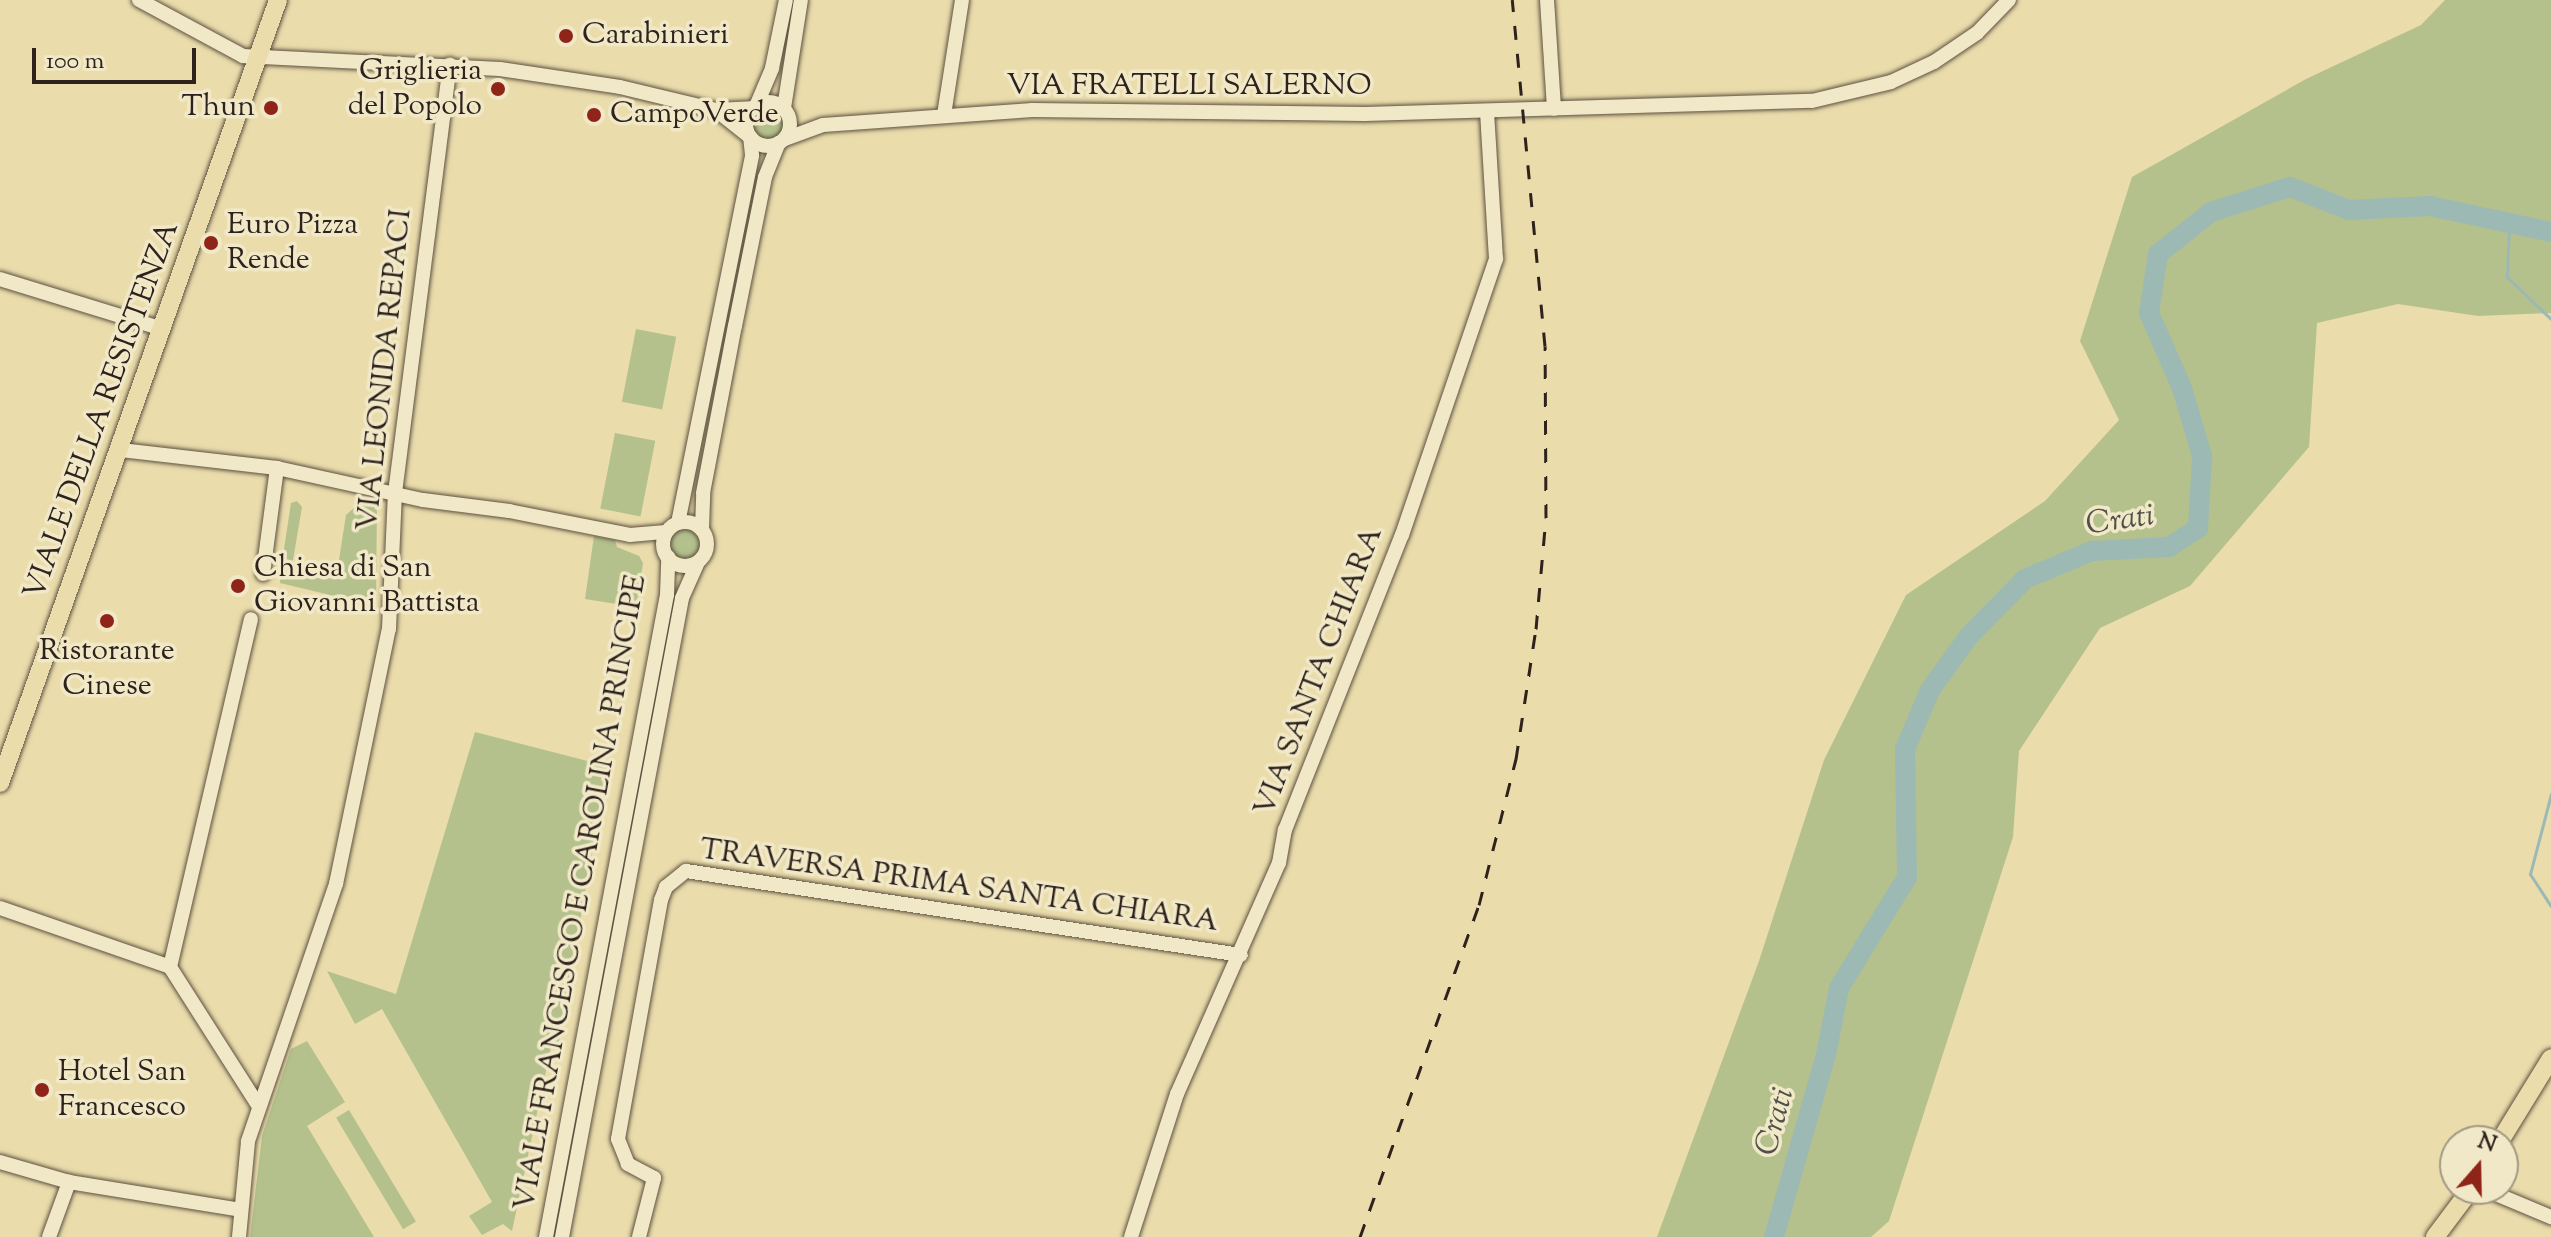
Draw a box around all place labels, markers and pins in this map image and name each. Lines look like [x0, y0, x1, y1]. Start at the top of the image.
place label: Carabinieri [582, 18, 729, 54]
marker: Carabinieri [557, 27, 575, 45]
place label: Griglieria del Popolo [348, 54, 482, 124]
marker: Griglieria del Popolo [489, 80, 507, 98]
place label: Thun [182, 90, 255, 126]
place label: CampoVerde [610, 97, 779, 133]
marker: Thun [262, 99, 280, 117]
marker: CampoVerde [585, 106, 603, 124]
place label: Euro Pizza Rende [227, 208, 358, 278]
marker: Euro Pizza Rende [202, 234, 220, 252]
place label: Chiesa di San Giovanni Battista [254, 551, 480, 622]
marker: Chiesa di San Giovanni Battista [229, 577, 247, 595]
marker: Ristorante Cinese [98, 612, 116, 630]
place label: Ristorante Cinese [39, 634, 175, 704]
place label: Hotel San Francesco [58, 1055, 186, 1126]
marker: Hotel San Francesco [33, 1081, 51, 1099]

